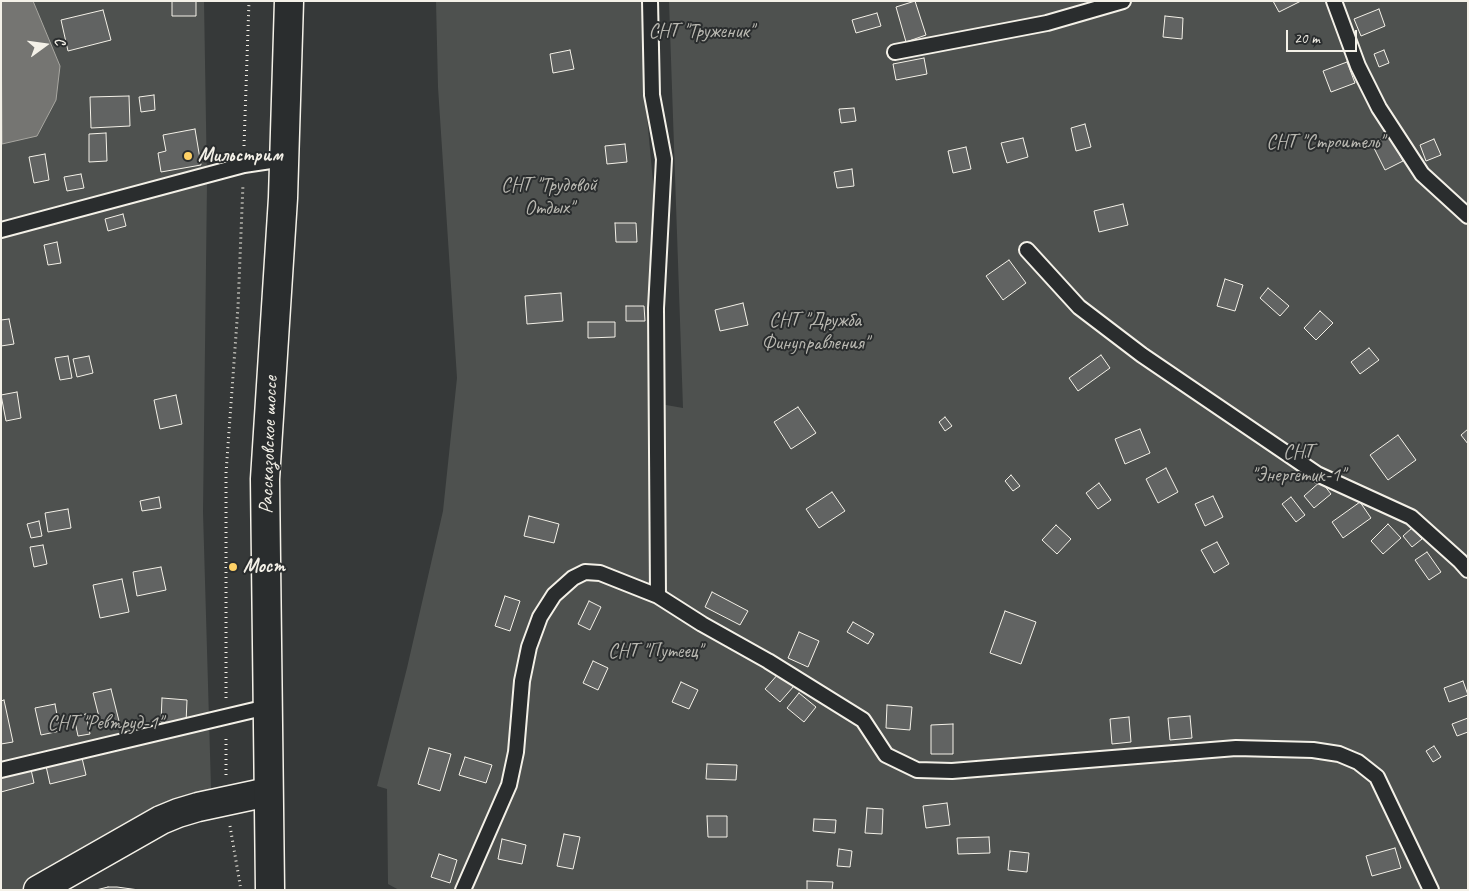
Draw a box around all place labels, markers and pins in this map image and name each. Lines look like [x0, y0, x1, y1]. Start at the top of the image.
place label: Мильстрим [198, 144, 283, 168]
marker: Мильстрим [182, 150, 194, 162]
place label: Мост [243, 555, 285, 579]
marker: Мост [227, 561, 239, 573]

